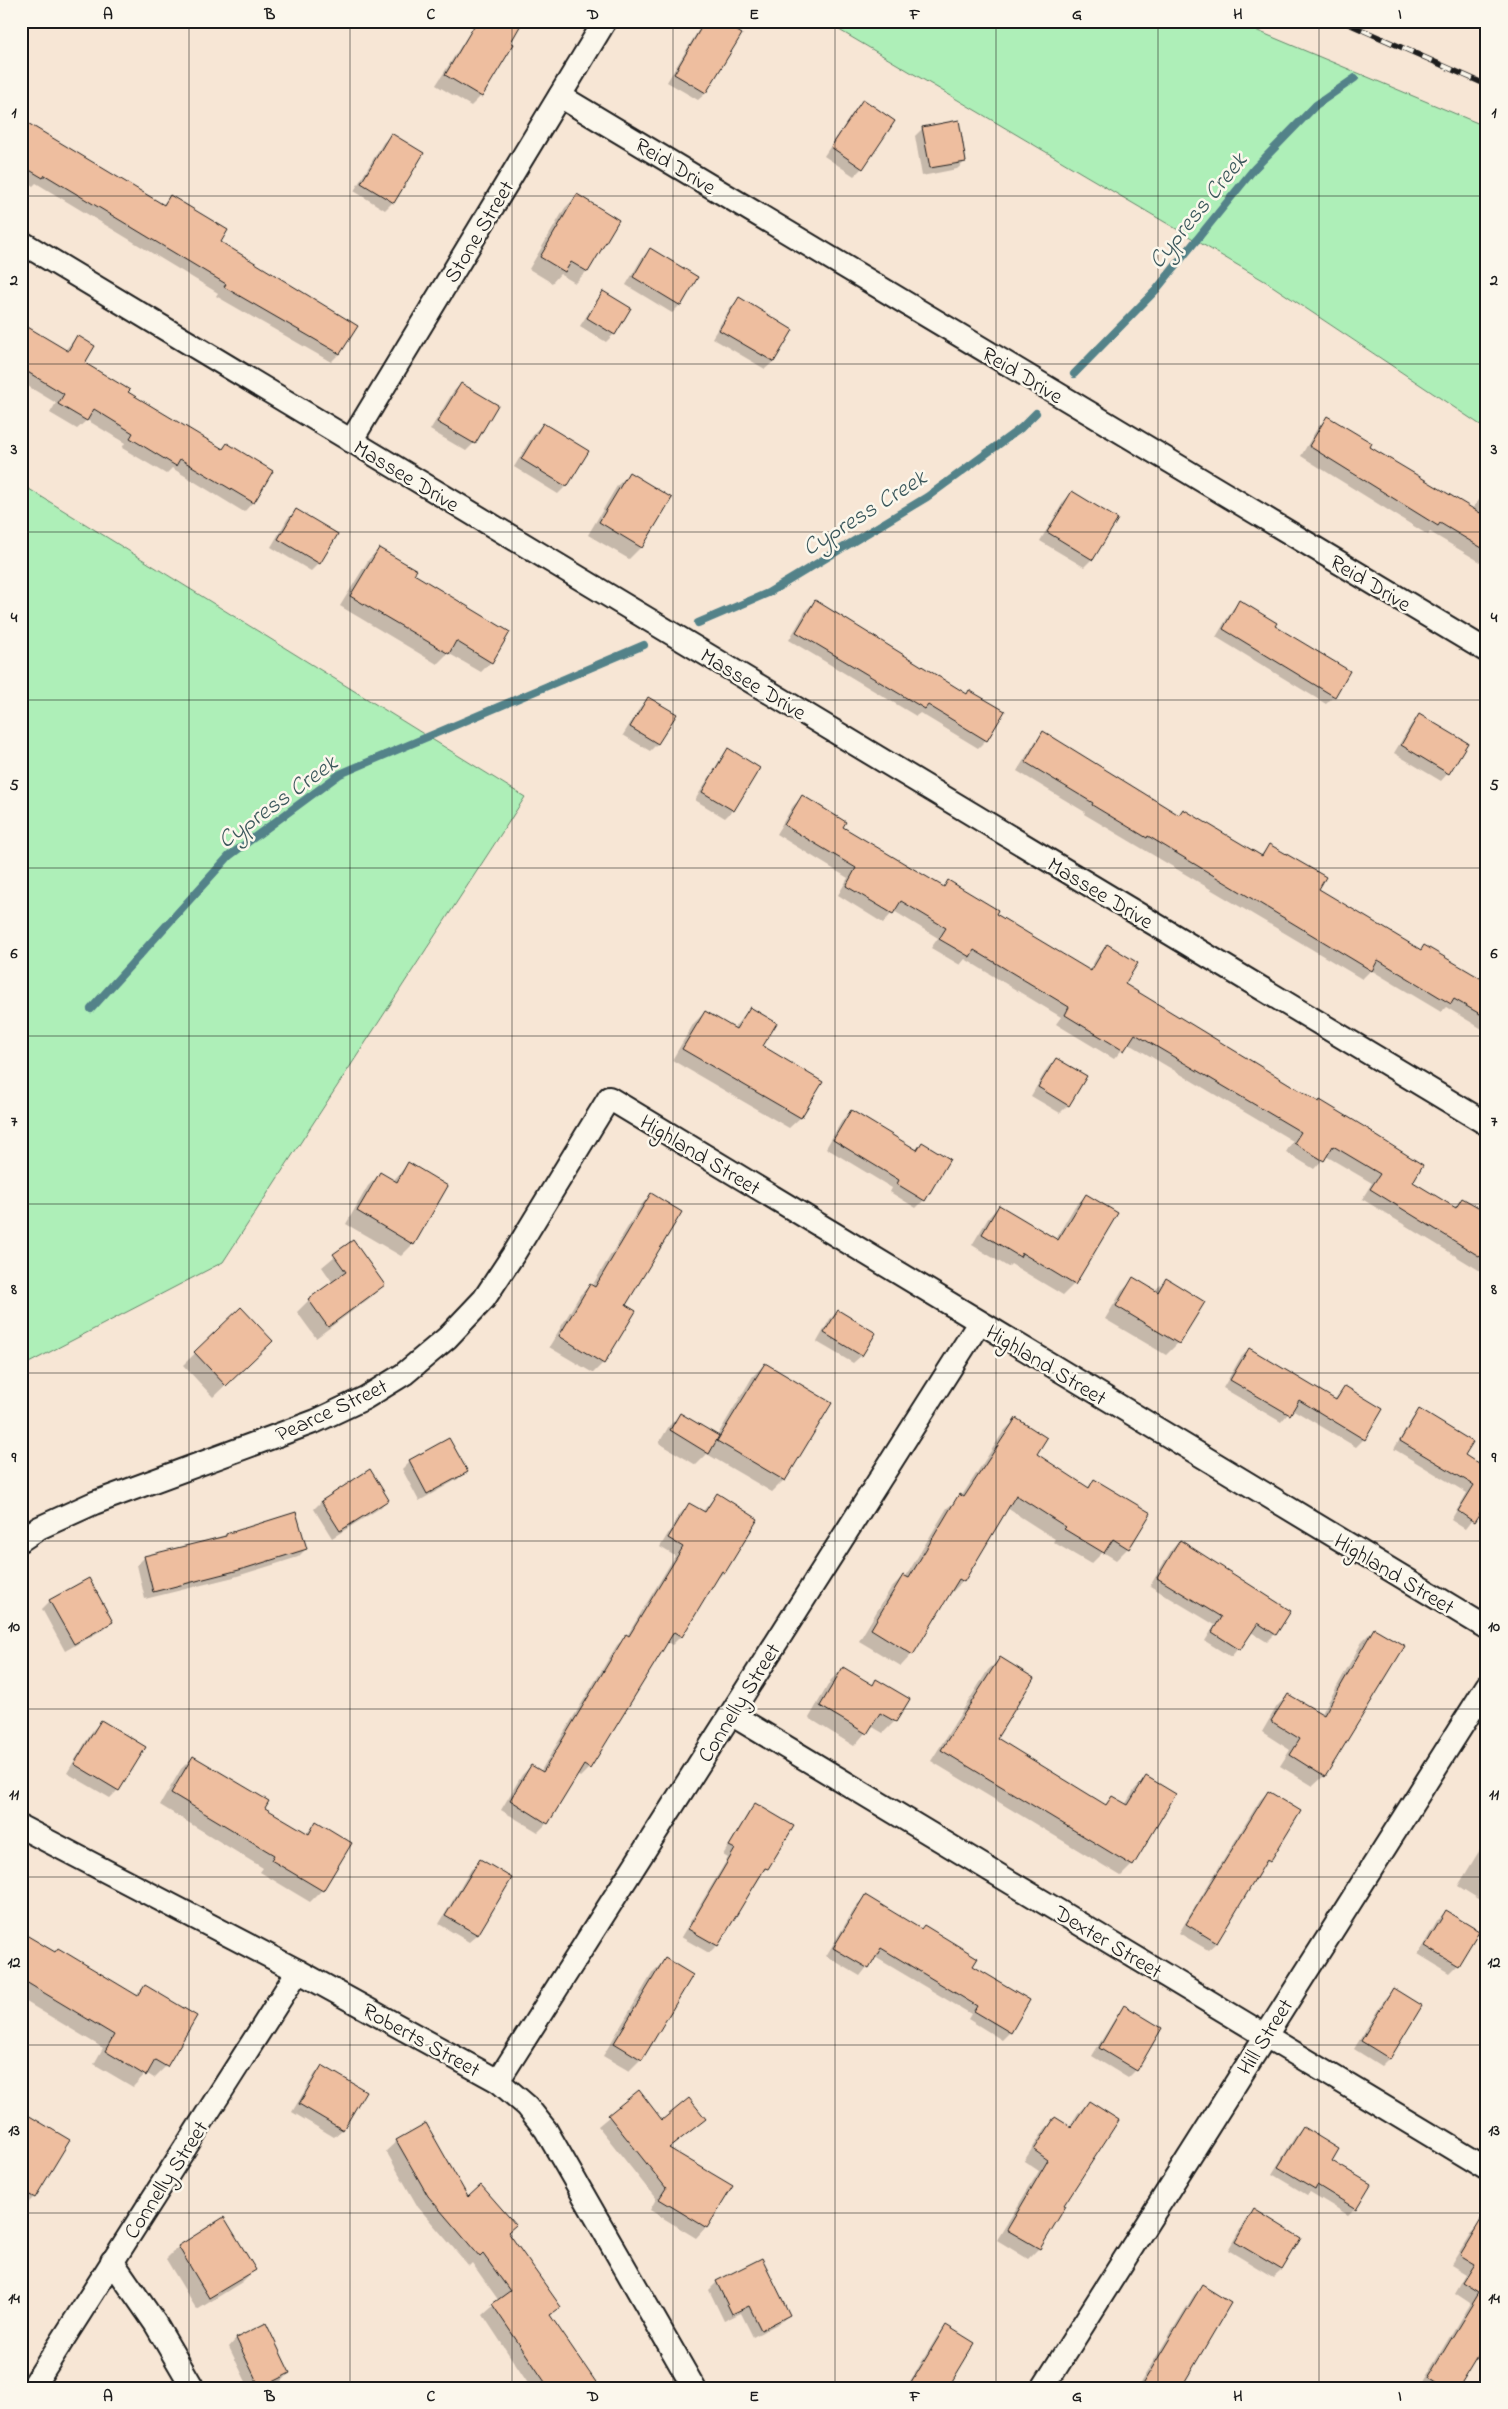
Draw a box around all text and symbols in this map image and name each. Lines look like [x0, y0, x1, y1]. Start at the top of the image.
text: A [103, 3, 113, 27]
text: B [264, 3, 276, 27]
text: C [427, 3, 436, 27]
text: D [586, 3, 599, 27]
text: E [749, 3, 759, 27]
text: F [909, 3, 921, 27]
text: G [1072, 3, 1082, 27]
text: H [1233, 3, 1243, 27]
text: I [1398, 3, 1402, 27]
text: 1 [11, 101, 17, 125]
text: 1 [1491, 101, 1497, 125]
street label: Reid Drive [628, 131, 721, 204]
water label: Cypress Creek [1141, 145, 1258, 277]
street label: Stone Street [437, 175, 524, 290]
text: 2 [9, 269, 18, 293]
text: 2 [1489, 269, 1498, 293]
street label: Reid Drive [975, 340, 1068, 413]
street label: Massee Drive [346, 433, 465, 522]
text: 3 [10, 438, 18, 462]
text: 3 [1490, 438, 1498, 462]
water label: Cypress Creek [796, 461, 936, 566]
street label: Reid Drive [1323, 548, 1416, 621]
text: 4 [10, 606, 18, 630]
text: 4 [1490, 606, 1498, 630]
street label: Massee Drive [693, 641, 812, 730]
water label: Cypress Creek [211, 747, 347, 859]
text: 5 [9, 774, 19, 798]
text: 5 [1489, 774, 1499, 798]
street label: Massee Drive [1040, 850, 1159, 939]
text: 6 [9, 942, 18, 966]
text: 6 [1489, 942, 1498, 966]
street label: Highland Street [632, 1108, 766, 1206]
text: 7 [11, 1110, 18, 1134]
text: 7 [1491, 1110, 1498, 1134]
text: 8 [10, 1278, 17, 1302]
text: 8 [1490, 1278, 1497, 1302]
street label: Highland Street [978, 1318, 1112, 1416]
street label: Pearce Street [271, 1371, 394, 1452]
text: 9 [11, 1446, 17, 1470]
text: 9 [1491, 1446, 1497, 1470]
street label: Highland Street [1326, 1527, 1460, 1625]
text: 10 [8, 1615, 20, 1639]
text: 10 [1488, 1615, 1500, 1639]
street label: Connelly Street [691, 1637, 791, 1770]
text: 11 [9, 1783, 20, 1807]
text: 11 [1489, 1783, 1500, 1807]
street label: Dexter Street [1047, 1898, 1168, 1989]
text: 12 [7, 1951, 21, 1975]
text: 12 [1487, 1951, 1501, 1975]
street label: Hill Street [1230, 1993, 1303, 2082]
street label: Roberts Street [356, 1996, 486, 2088]
street label: Connelly Street [117, 2115, 219, 2247]
text: 13 [8, 2119, 20, 2143]
text: 13 [1488, 2119, 1500, 2143]
text: 14 [8, 2287, 20, 2311]
text: 14 [1488, 2287, 1500, 2311]
text: A [103, 2385, 113, 2409]
text: B [264, 2385, 276, 2409]
text: C [427, 2385, 436, 2409]
text: D [586, 2385, 599, 2409]
text: E [749, 2385, 759, 2409]
text: F [909, 2385, 921, 2409]
text: G [1072, 2385, 1082, 2409]
text: H [1233, 2385, 1243, 2409]
text: I [1398, 2385, 1402, 2409]

